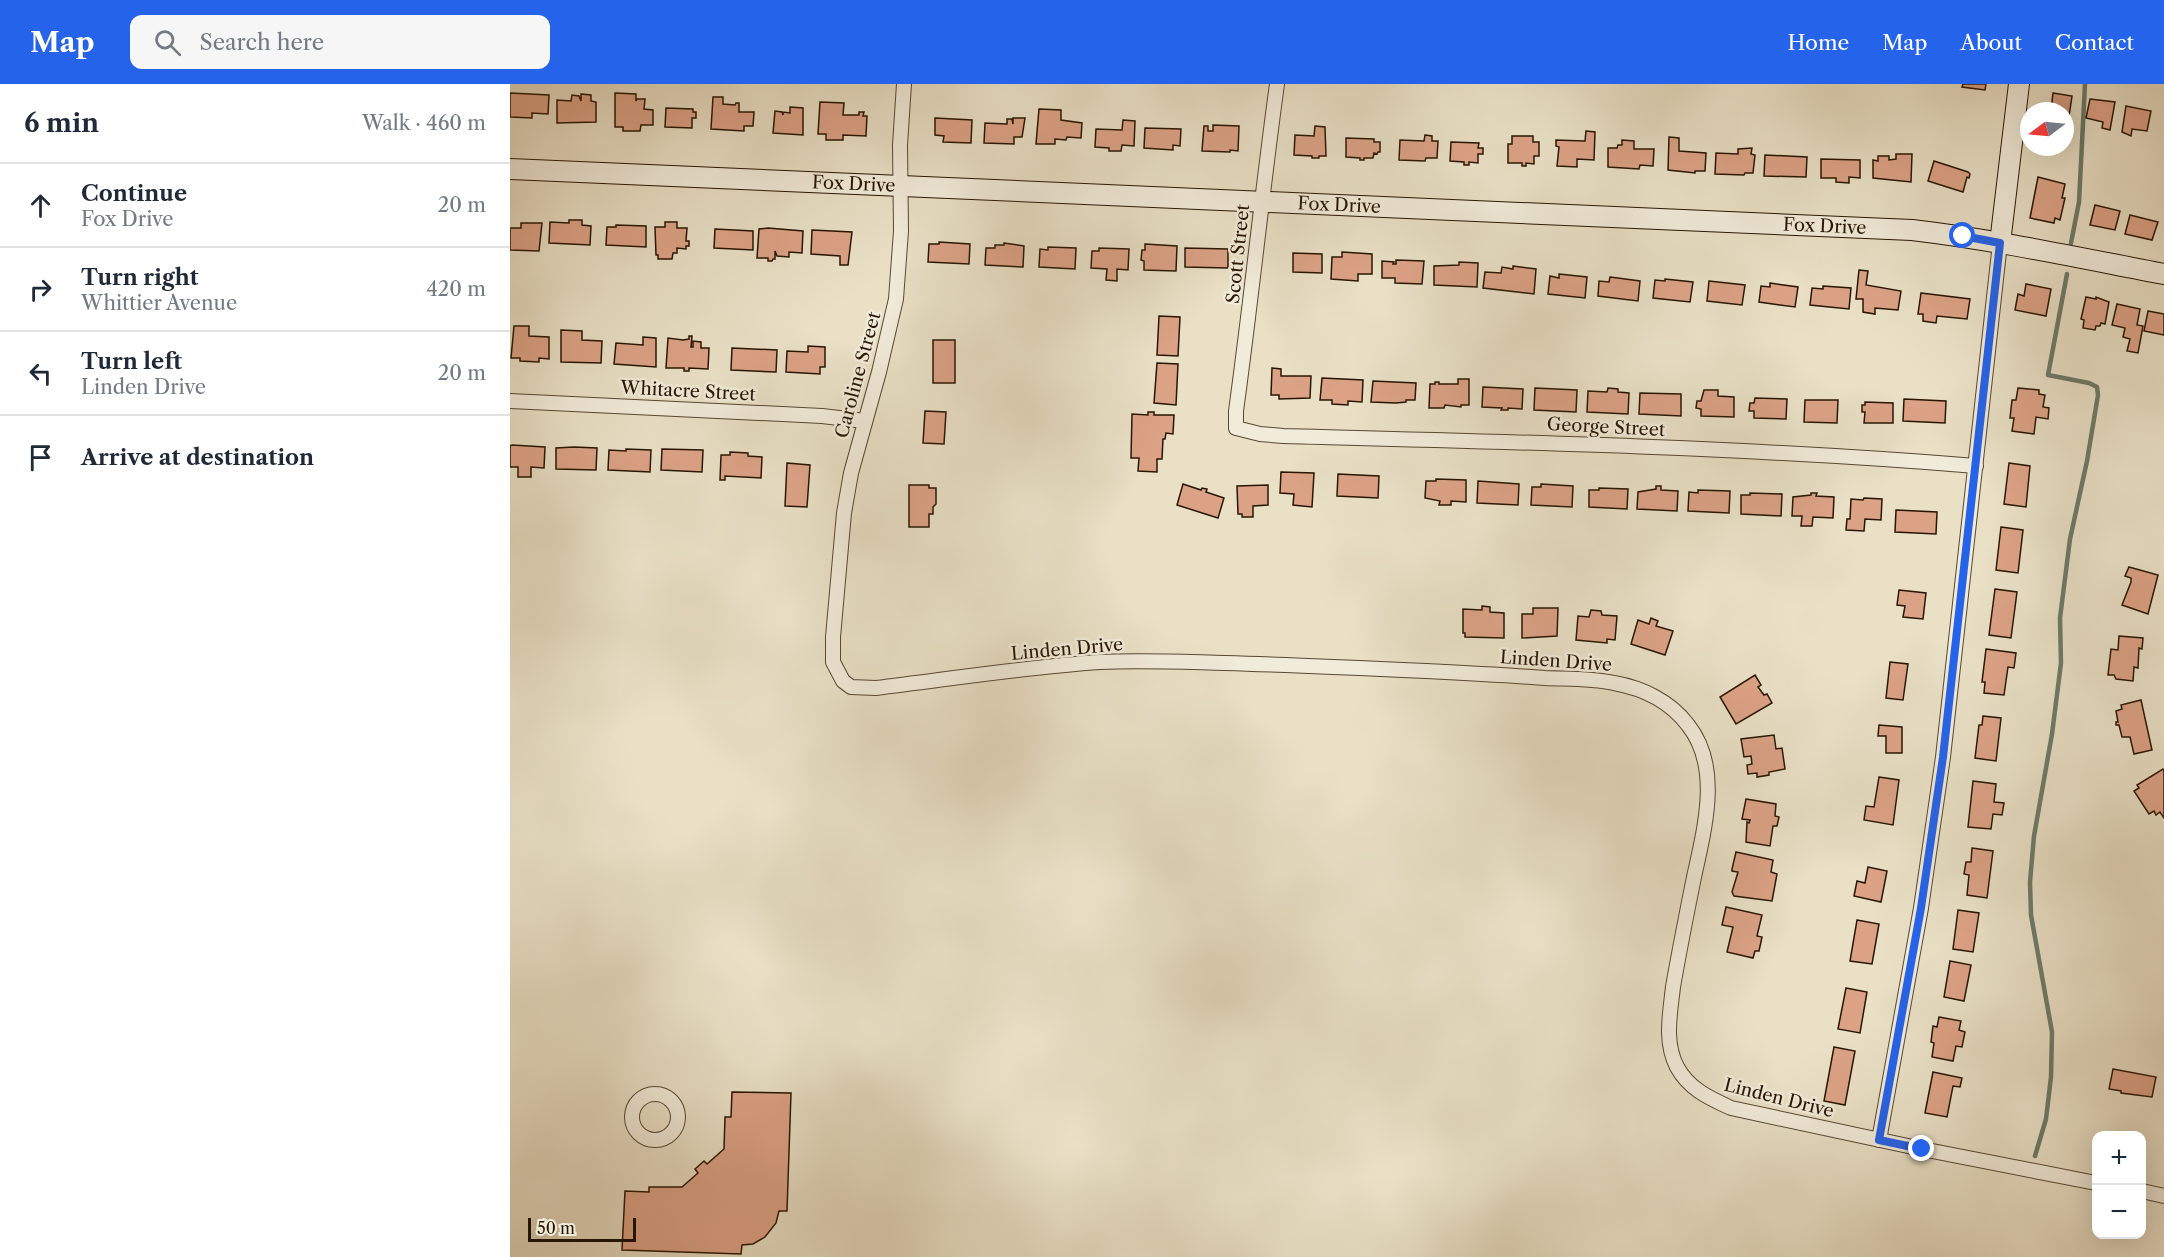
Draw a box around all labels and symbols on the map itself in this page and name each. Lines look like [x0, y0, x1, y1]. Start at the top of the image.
north arrow [2020, 102, 2074, 156]
street label: Fox Drive [812, 171, 896, 197]
street label: Fox Drive [1297, 192, 1381, 218]
street label: Scott Street [1222, 203, 1254, 305]
street label: Fox Drive [1783, 213, 1867, 239]
route start [1949, 222, 1975, 248]
street label: Caroline Street [831, 309, 886, 441]
street label: Whitacre Street [619, 376, 757, 406]
street label: George Street [1546, 413, 1666, 441]
street label: Linden Drive [1010, 633, 1124, 665]
street label: Linden Drive [1499, 646, 1613, 676]
street label: Linden Drive [1722, 1074, 1836, 1122]
route end [1908, 1135, 1934, 1161]
scale bar [528, 1215, 636, 1242]

